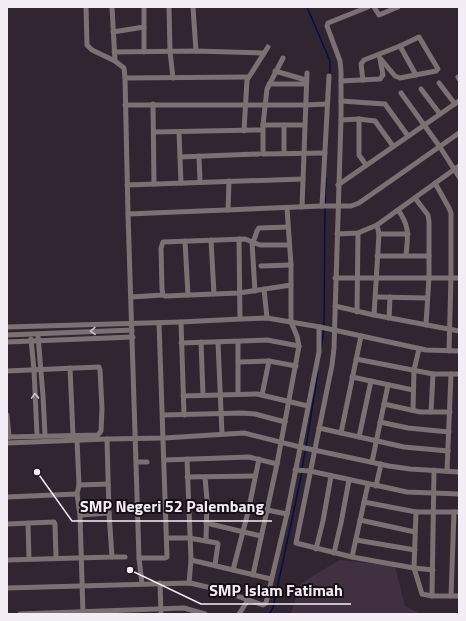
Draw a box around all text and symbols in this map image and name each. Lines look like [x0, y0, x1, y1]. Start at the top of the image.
one-way arrow [90, 327, 96, 335]
one-way arrow [31, 393, 40, 399]
callout: SMP Negeri 52 Palembang [72, 493, 272, 521]
text: SMP Negeri 52 Palembang [80, 494, 264, 518]
callout: SMP Islam Fatimah [201, 576, 351, 604]
text: SMP Islam Fatimah [209, 578, 343, 602]

